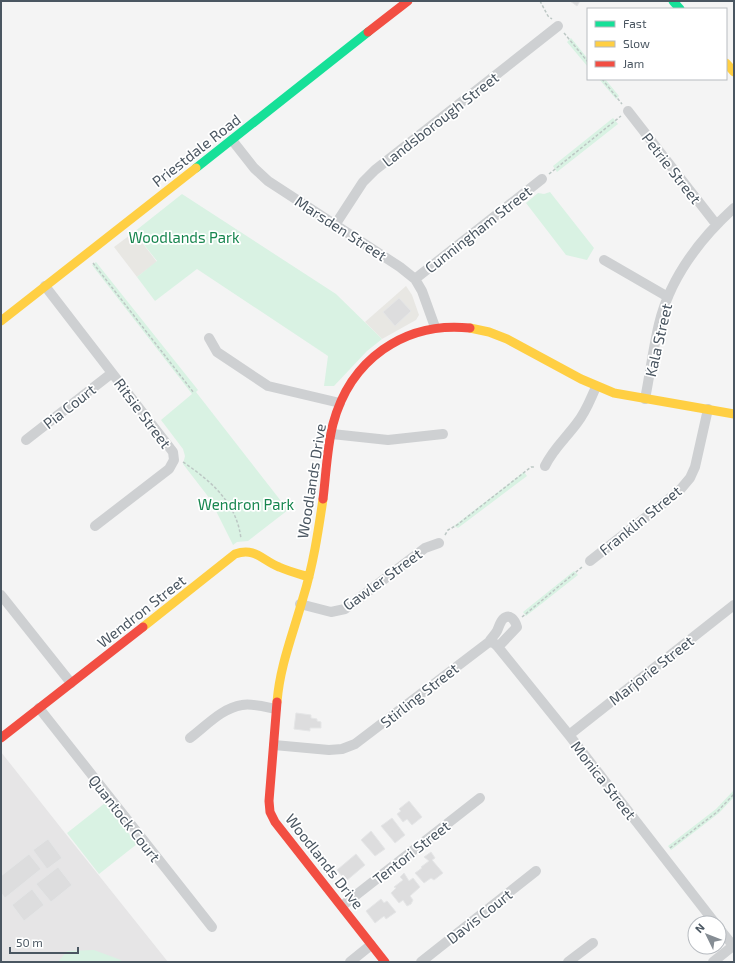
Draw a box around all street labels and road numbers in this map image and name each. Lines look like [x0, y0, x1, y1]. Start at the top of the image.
street label: Landsborough Street [378, 68, 502, 170]
street label: Priestdale Road [148, 110, 244, 190]
street label: Petrie Street [639, 129, 706, 207]
street label: Cunningham Street [421, 182, 535, 276]
street label: Marsden Street [292, 192, 390, 264]
street label: Kala Street [641, 301, 675, 378]
street label: Ritsie Street [111, 374, 175, 452]
street label: Pia Court [39, 380, 99, 432]
street label: Woodlands Drive [293, 422, 329, 540]
street label: Franklin Street [595, 481, 685, 559]
street label: Gawler Street [339, 544, 425, 614]
street label: Wendron Street [93, 571, 189, 651]
street label: Marjorie Street [605, 631, 698, 709]
street label: Stirling Street [376, 659, 462, 731]
street label: Monica Street [568, 737, 640, 823]
street label: Quantock Court [85, 771, 165, 866]
street label: Woodlands Drive [282, 810, 368, 912]
street label: Tentori Street [369, 816, 453, 888]
street label: Davis Court [443, 885, 516, 947]

